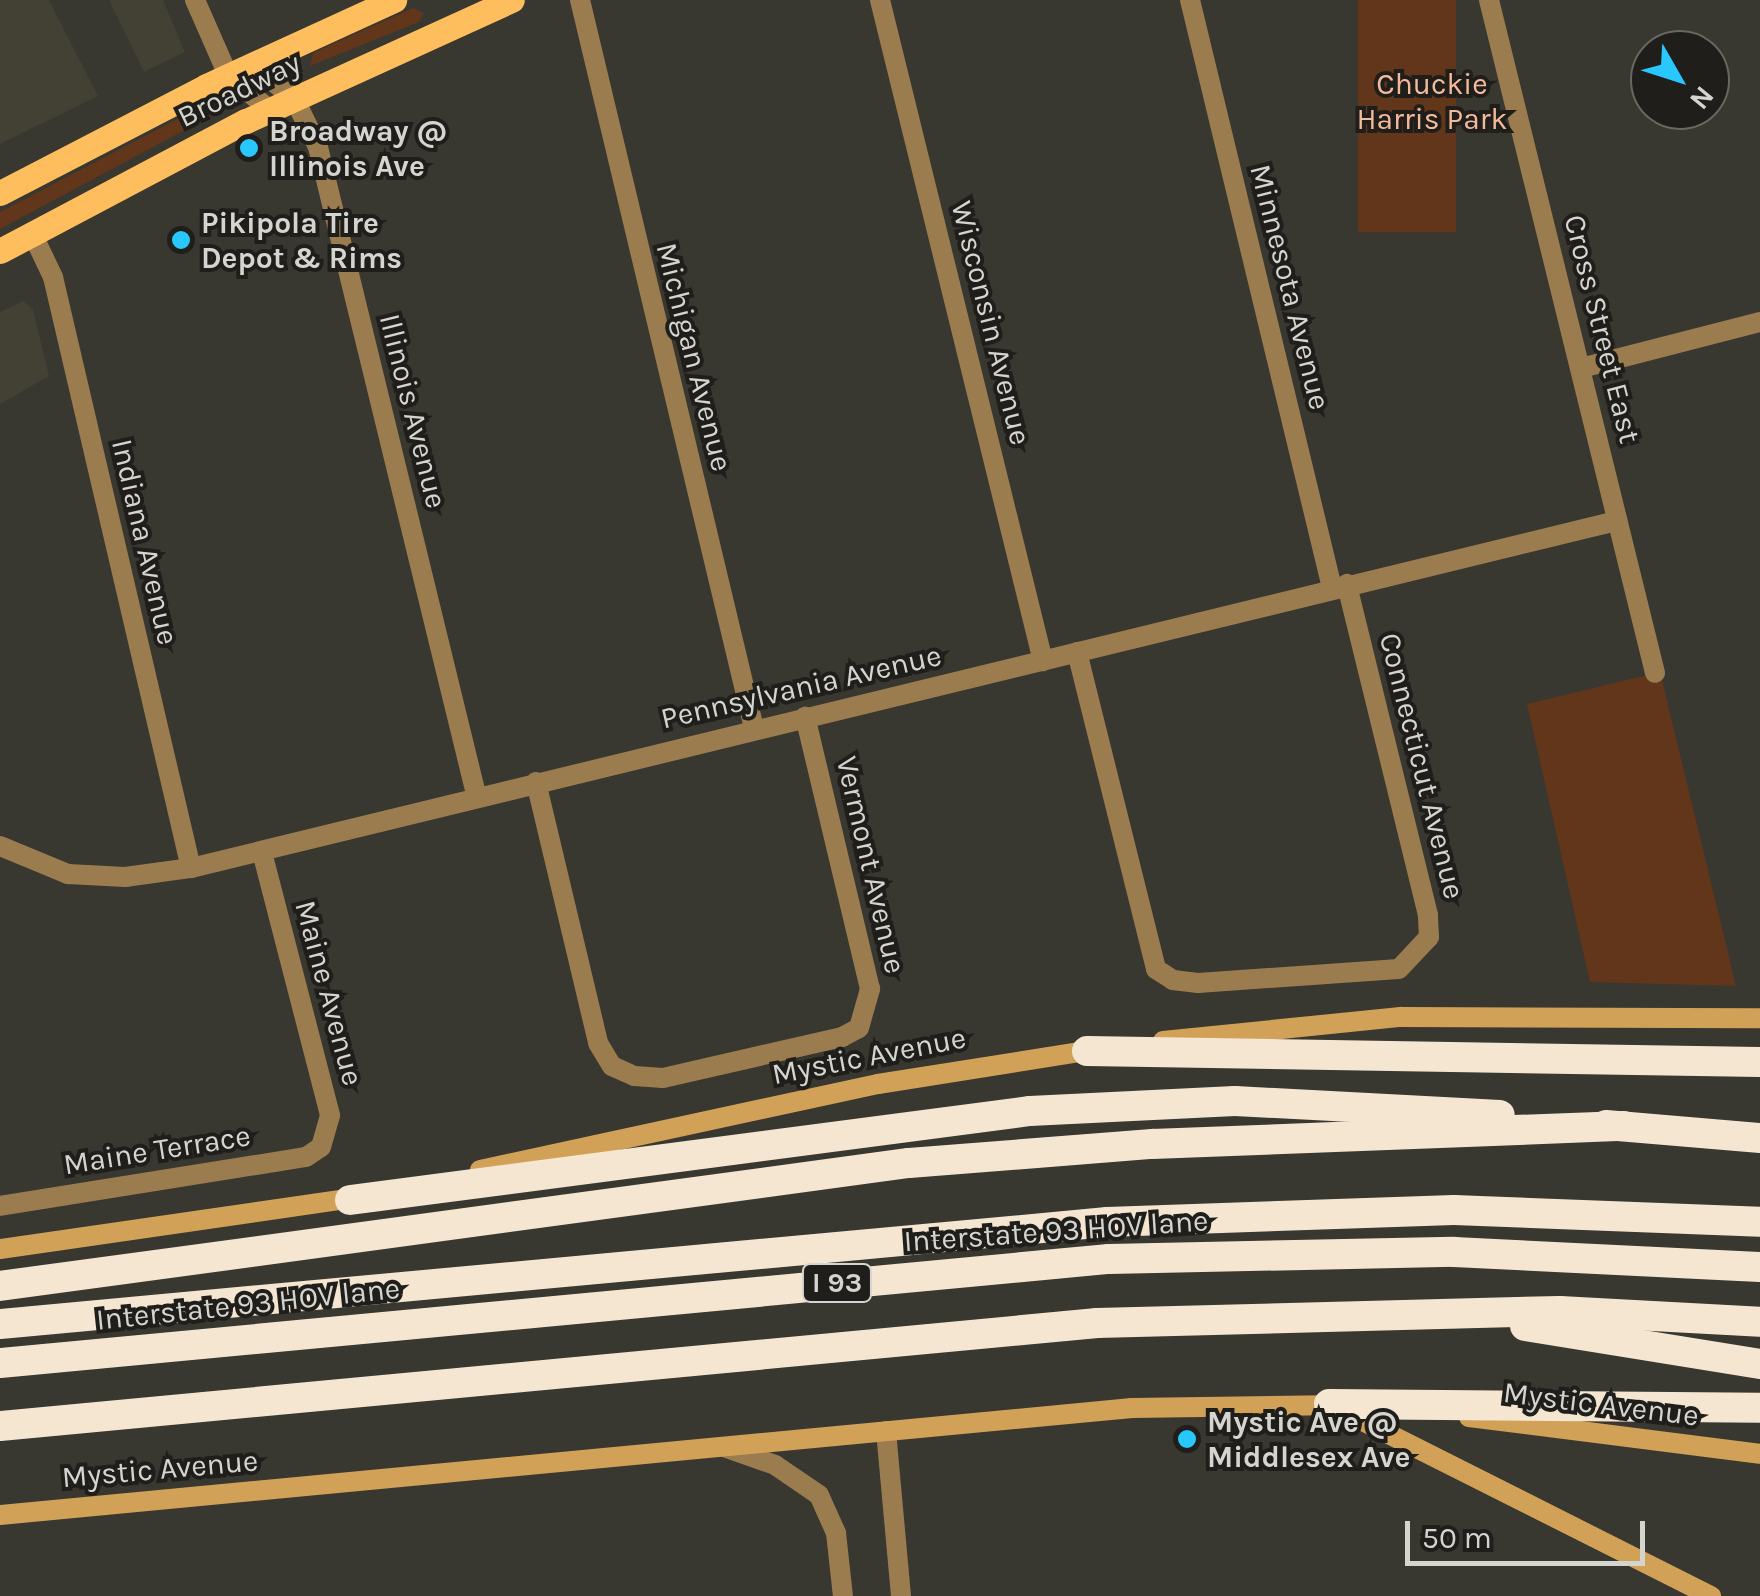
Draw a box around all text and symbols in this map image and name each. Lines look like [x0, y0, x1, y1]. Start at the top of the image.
north arrow [1630, 30, 1730, 130]
street label: Broadway [172, 45, 306, 135]
park label: Chuckie Harris Park [1357, 66, 1507, 136]
text: N [1683, 80, 1721, 116]
place label: Broadway @ Illinois Ave [269, 113, 447, 184]
marker: Broadway @ Illinois Ave [238, 137, 260, 159]
street label: Minnesota Avenue [1242, 160, 1338, 414]
street label: Wisconsin Avenue [943, 197, 1039, 449]
place label: Pikipola Tire Depot & Rims [201, 205, 402, 276]
street label: Cross Street East [1556, 211, 1648, 447]
marker: Pikipola Tire Depot & Rims [170, 229, 192, 251]
street label: Michigan Avenue [648, 239, 740, 475]
street label: Illinois Avenue [371, 310, 455, 512]
street label: Indiana Avenue [104, 436, 186, 648]
street label: Connecticut Avenue [1372, 629, 1472, 903]
street label: Pennsylvania Avenue [657, 637, 945, 737]
street label: Vermont Avenue [829, 753, 913, 977]
street label: Maine Avenue [287, 896, 371, 1090]
street label: Mystic Avenue [769, 1020, 969, 1092]
street label: Maine Terrace [61, 1117, 253, 1183]
street label: Interstate 93 HOV lane [902, 1202, 1210, 1260]
road number: I 93 [800, 1260, 874, 1306]
street label: Interstate 93 HOV lane [94, 1270, 402, 1338]
street label: Mystic Avenue [1501, 1374, 1701, 1434]
place label: Mystic Ave @ Middlesex Ave [1207, 1404, 1411, 1474]
marker: Mystic Ave @ Middlesex Ave [1176, 1428, 1198, 1450]
street label: Mystic Avenue [60, 1442, 260, 1496]
scale bar [1410, 1501, 1650, 1563]
text: 50 m [1422, 1520, 1492, 1556]

